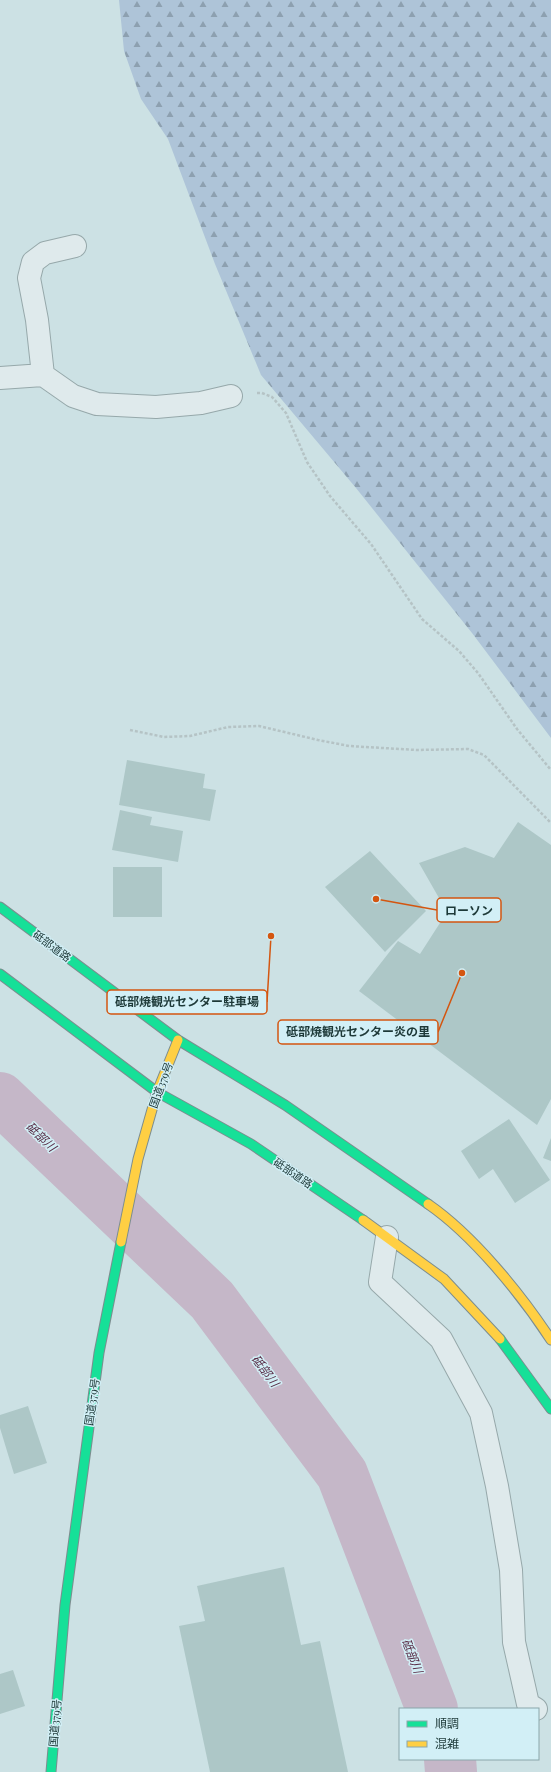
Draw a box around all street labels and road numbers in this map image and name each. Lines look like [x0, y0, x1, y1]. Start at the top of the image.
street label: 砥部道路 [30, 926, 74, 965]
street label: 国道379号 [145, 1060, 176, 1110]
street label: 砥部道路 [271, 1154, 316, 1191]
street label: 国道379号 [81, 1377, 102, 1427]
street label: 国道379号 [45, 1698, 64, 1748]

